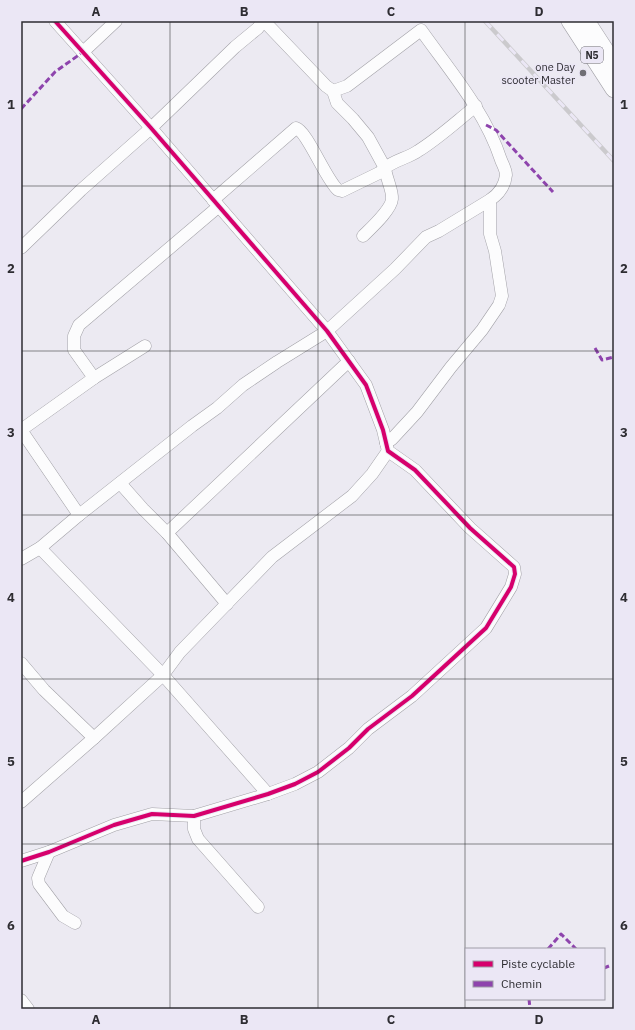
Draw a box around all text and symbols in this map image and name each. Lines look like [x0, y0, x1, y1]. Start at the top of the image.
text: A [92, 3, 101, 20]
text: B [240, 3, 249, 20]
text: C [387, 3, 396, 20]
text: D [534, 3, 544, 20]
road number: N5 [581, 47, 603, 63]
place label: one Day scooter Master [501, 60, 576, 87]
marker: one Day scooter Master [578, 68, 588, 78]
text: 1 [7, 96, 15, 113]
text: 1 [620, 96, 628, 113]
text: 2 [7, 260, 15, 277]
text: 2 [620, 260, 628, 277]
text: 3 [7, 424, 15, 441]
text: 3 [620, 424, 628, 441]
text: 4 [7, 589, 15, 606]
text: 4 [620, 589, 628, 606]
text: 5 [7, 753, 15, 770]
text: 5 [620, 753, 628, 770]
text: 6 [7, 917, 15, 934]
text: 6 [620, 917, 628, 934]
legend [465, 948, 605, 1000]
text: Piste cyclable [501, 956, 576, 971]
text: Chemin [501, 976, 542, 991]
text: A [92, 1011, 101, 1028]
text: B [240, 1011, 249, 1028]
text: C [387, 1011, 396, 1028]
text: D [534, 1011, 544, 1028]

